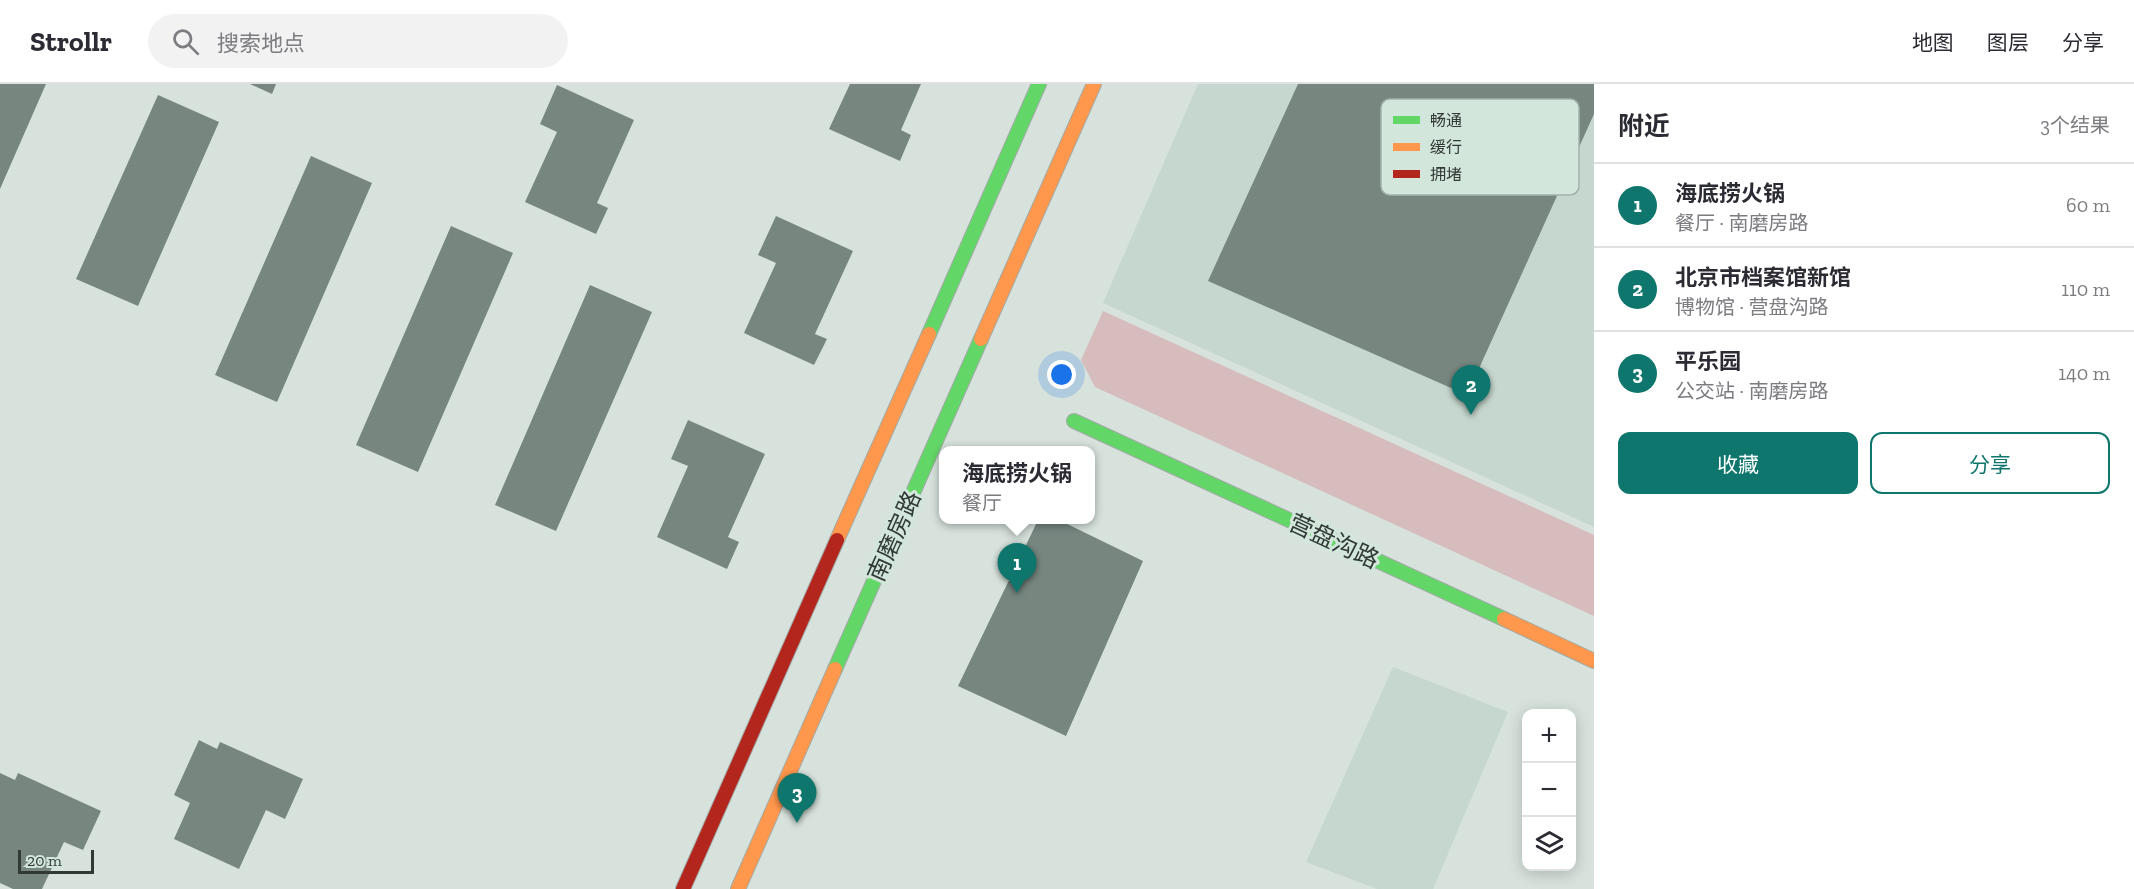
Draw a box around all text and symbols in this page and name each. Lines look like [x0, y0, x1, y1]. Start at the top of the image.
search box [148, 14, 568, 68]
text: Strollr [30, 25, 112, 58]
icon: search [169, 25, 202, 58]
text: 搜索地点 [217, 30, 305, 57]
text: 地图 [1912, 30, 1954, 55]
text: 图层 [1987, 30, 2029, 55]
text: 分享 [2062, 30, 2104, 55]
legend [1381, 99, 1579, 195]
text: 附近 [1618, 110, 1670, 142]
text: 畅通 [1430, 111, 1462, 130]
text: 3个结果 [2040, 113, 2110, 137]
text: 缓行 [1430, 138, 1462, 157]
text: 拥堵 [1430, 165, 1462, 184]
text: 海底捞火锅 [1675, 180, 1785, 207]
text: 1 [1633, 193, 1642, 217]
text: 60 m [2066, 193, 2110, 217]
text: 餐厅 · 南磨房路 [1675, 211, 1808, 235]
text: 北京市档案馆新馆 [1675, 264, 1851, 291]
text: 2 [1632, 277, 1643, 301]
text: 110 m [2061, 277, 2110, 301]
text: 博物馆 · 营盘沟路 [1675, 295, 1828, 319]
text: 平乐园 [1675, 348, 1741, 375]
your location [1047, 360, 1076, 389]
text: 3 [1632, 361, 1643, 385]
text: 140 m [2058, 361, 2110, 385]
pin: 2 [1452, 366, 1490, 415]
text: 公交站 · 南磨房路 [1675, 379, 1828, 403]
button: 收藏 [1618, 432, 1858, 494]
button: 分享 [1870, 432, 2110, 494]
popup [939, 446, 1095, 524]
text: 海底捞火锅 [962, 460, 1072, 487]
street label: 南磨房路 [861, 486, 927, 586]
text: 餐厅 [962, 491, 1002, 515]
street label: 营盘沟路 [1284, 508, 1384, 574]
pin: 1 [998, 544, 1036, 593]
map controls [1522, 709, 1576, 871]
button: + [1522, 709, 1576, 763]
button: − [1522, 763, 1576, 817]
pin: 3 [778, 774, 816, 823]
button: layers [1522, 817, 1576, 871]
scale bar [18, 847, 94, 874]
text: 20 m [27, 851, 62, 870]

